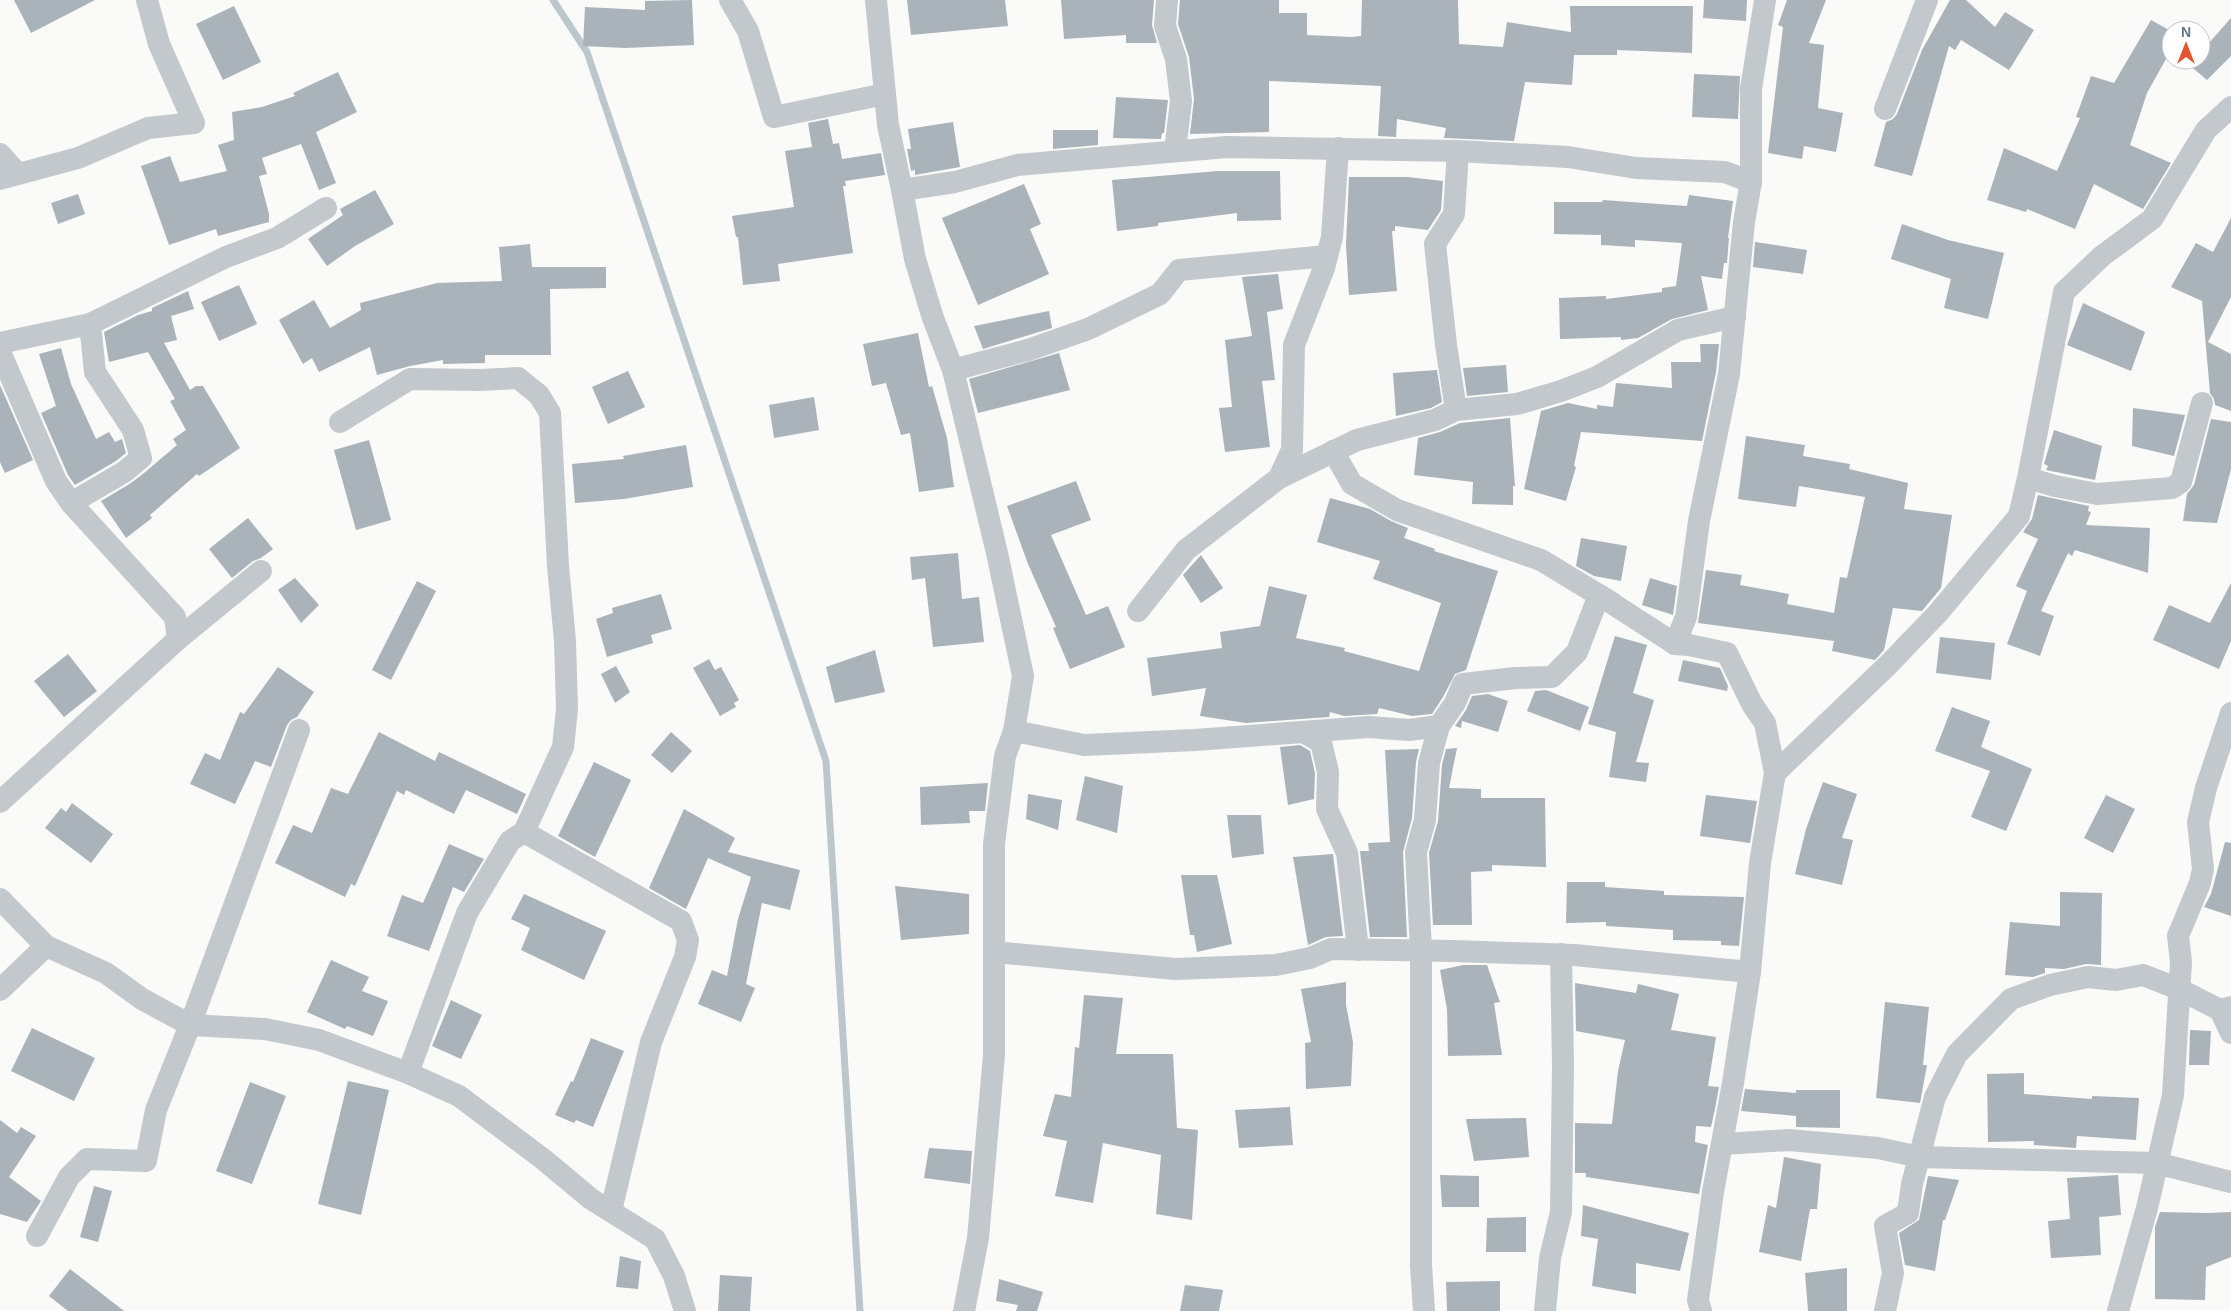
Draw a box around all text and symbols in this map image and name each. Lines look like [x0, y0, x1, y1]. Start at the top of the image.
north arrow [2161, 20, 2211, 70]
text: N [2181, 24, 2191, 40]

